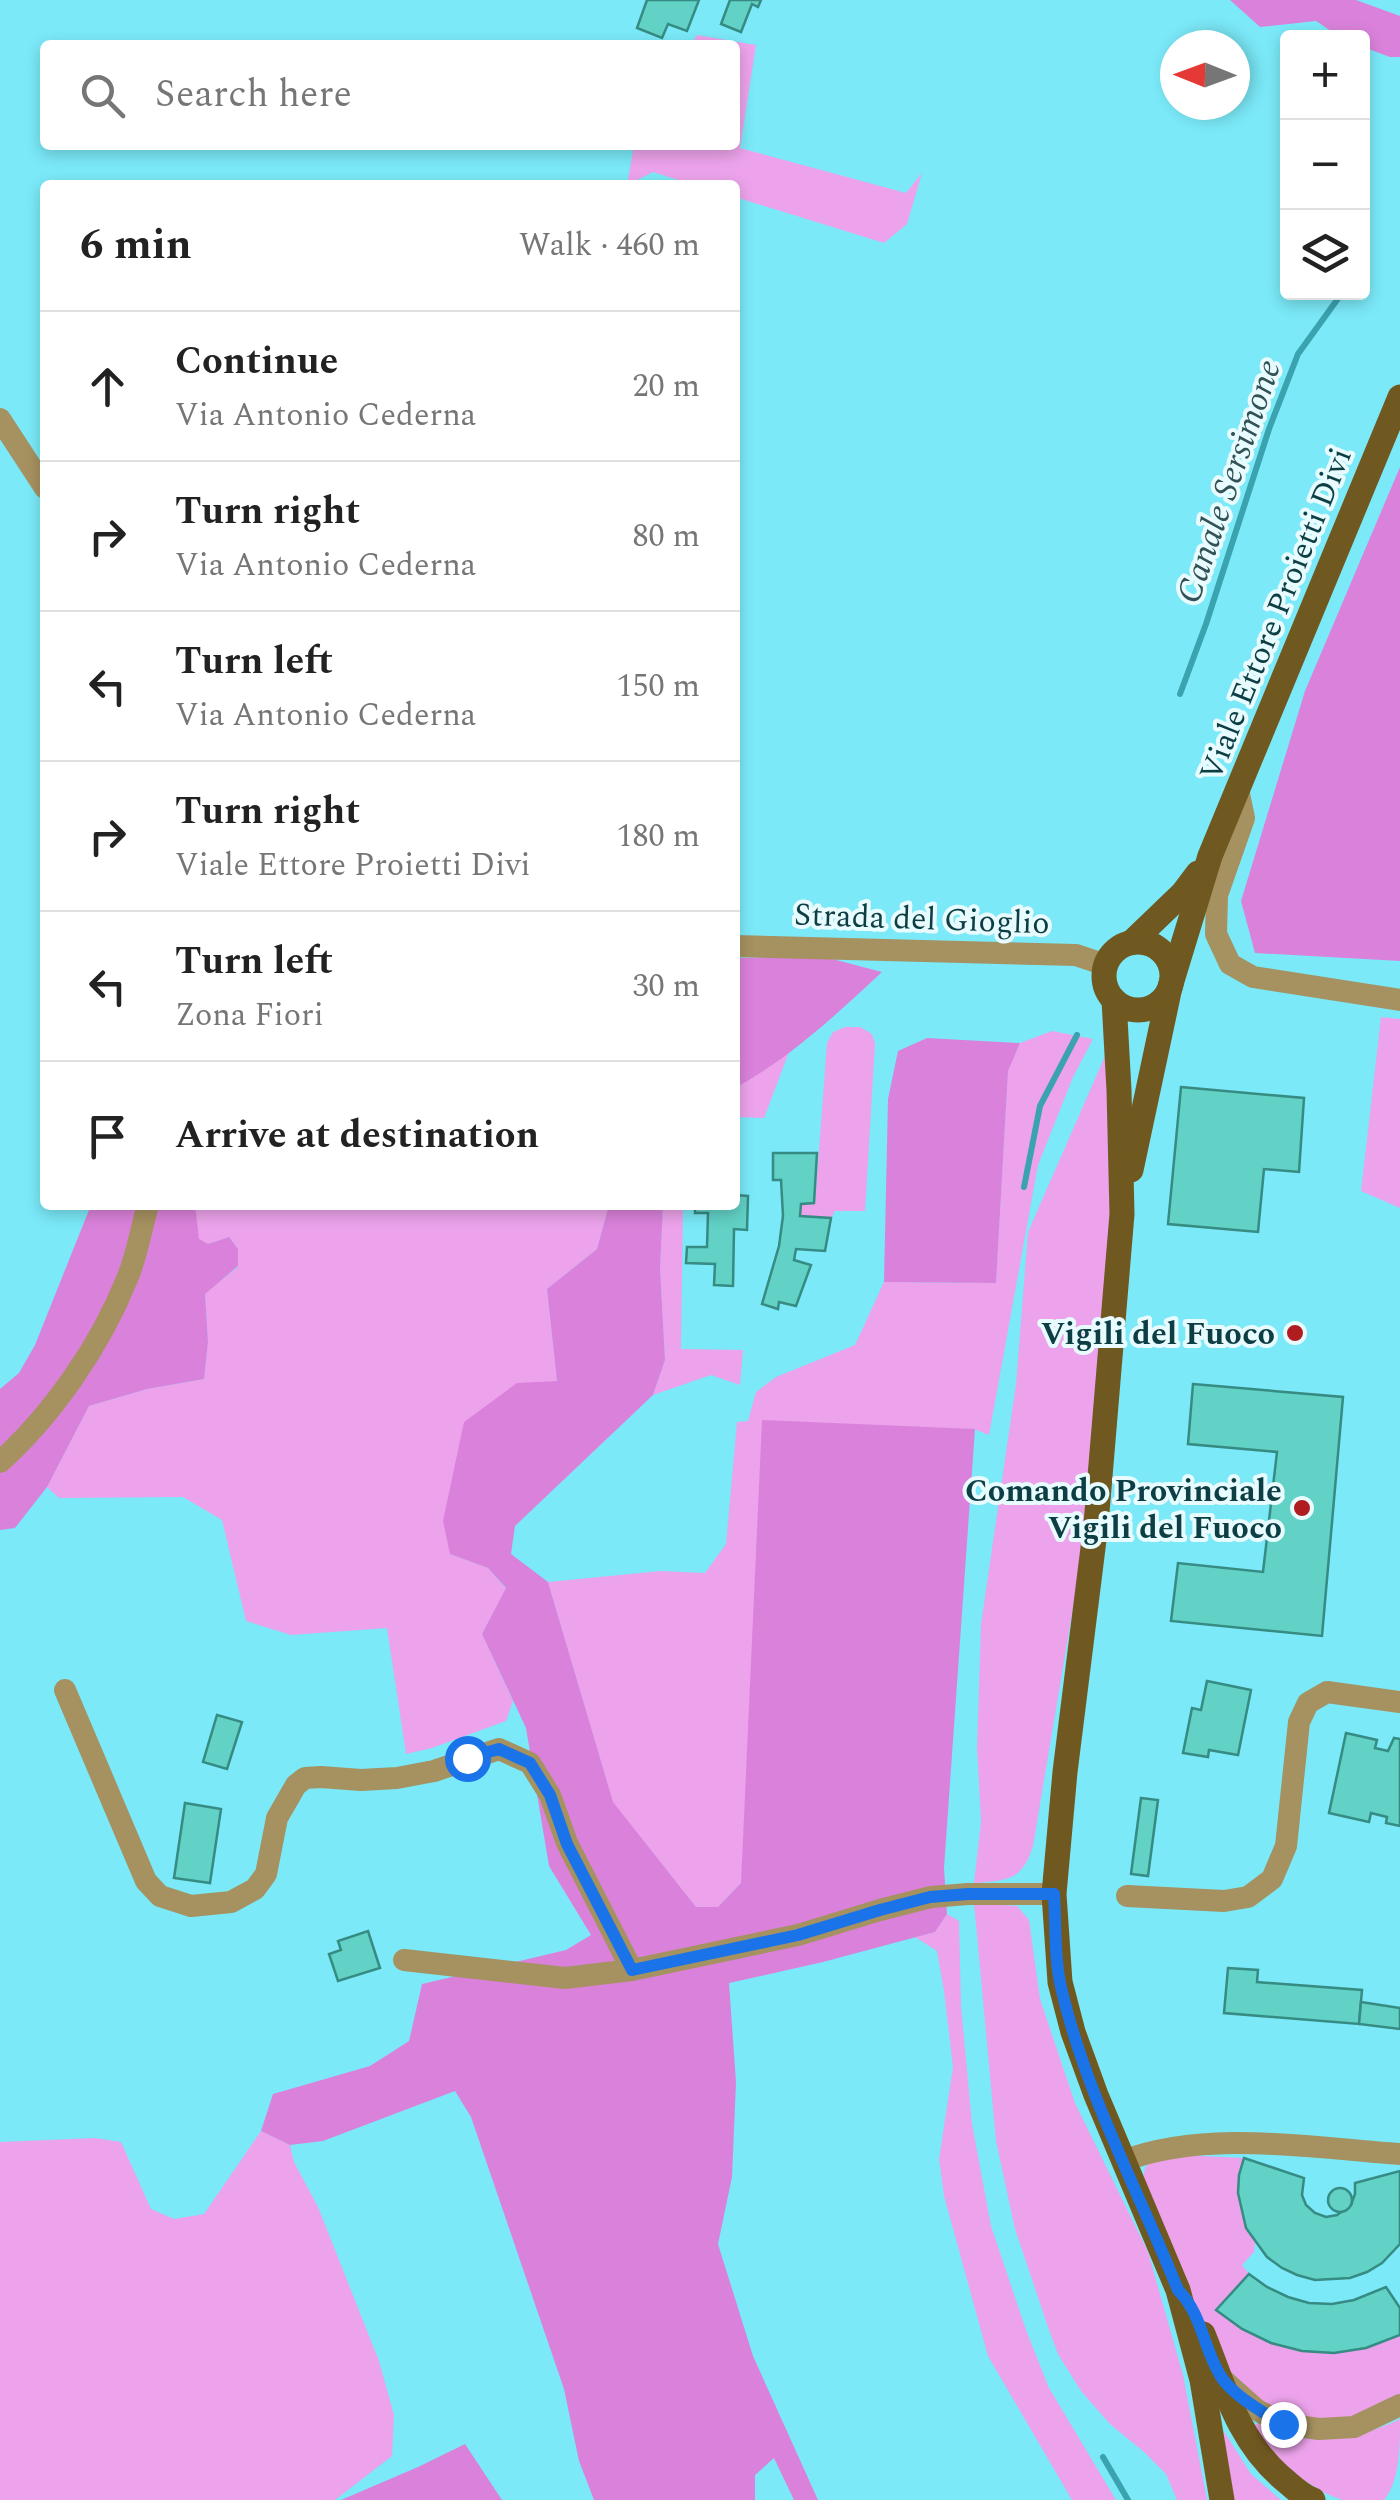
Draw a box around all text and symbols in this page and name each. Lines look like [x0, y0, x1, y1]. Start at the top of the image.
north arrow [1160, 30, 1250, 120]
map controls [1280, 30, 1370, 300]
button: + [1280, 30, 1370, 120]
search box [40, 40, 740, 150]
text: Search here [155, 66, 352, 124]
icon: search [75, 68, 130, 123]
button: − [1280, 120, 1370, 210]
button: layers [1280, 210, 1370, 300]
text: 6 min [80, 214, 192, 277]
text: Walk · 460 m [519, 221, 700, 270]
text: Continue [175, 333, 338, 391]
water label: Canale Sersimone [1163, 352, 1296, 611]
icon: ahead [80, 359, 135, 414]
text: 20 m [632, 362, 700, 411]
text: Via Antonio Cederna [175, 391, 476, 440]
street label: Viale Ettore Proietti Divi [1187, 441, 1366, 789]
text: Turn right [175, 483, 360, 541]
icon: right [80, 509, 135, 564]
text: 80 m [632, 512, 700, 561]
text: Via Antonio Cederna [175, 541, 476, 590]
text: Turn left [175, 633, 333, 691]
icon: left [80, 659, 135, 714]
text: 150 m [616, 662, 700, 711]
text: Via Antonio Cederna [175, 691, 476, 740]
text: Turn right [175, 783, 360, 841]
icon: right [80, 809, 135, 864]
text: 180 m [616, 812, 700, 861]
text: Viale Ettore Proietti Divi [175, 841, 531, 890]
street label: Strada del Gioglio [793, 891, 1051, 948]
text: Turn left [175, 933, 333, 991]
icon: left [80, 959, 135, 1014]
text: 30 m [632, 962, 700, 1011]
text: Zona Fiori [175, 991, 324, 1040]
text: Arrive at destination [175, 1107, 539, 1165]
icon: arrive [80, 1109, 135, 1164]
place label: Vigili del Fuoco [1041, 1310, 1275, 1359]
marker: Vigili del Fuoco [1284, 1322, 1306, 1344]
place label: Comando Provinciale Vigili del Fuoco [965, 1467, 1282, 1553]
marker: Comando Provinciale Vigili del Fuoco [1291, 1497, 1313, 1519]
route start [445, 1736, 491, 1782]
route end [1261, 2402, 1307, 2448]

